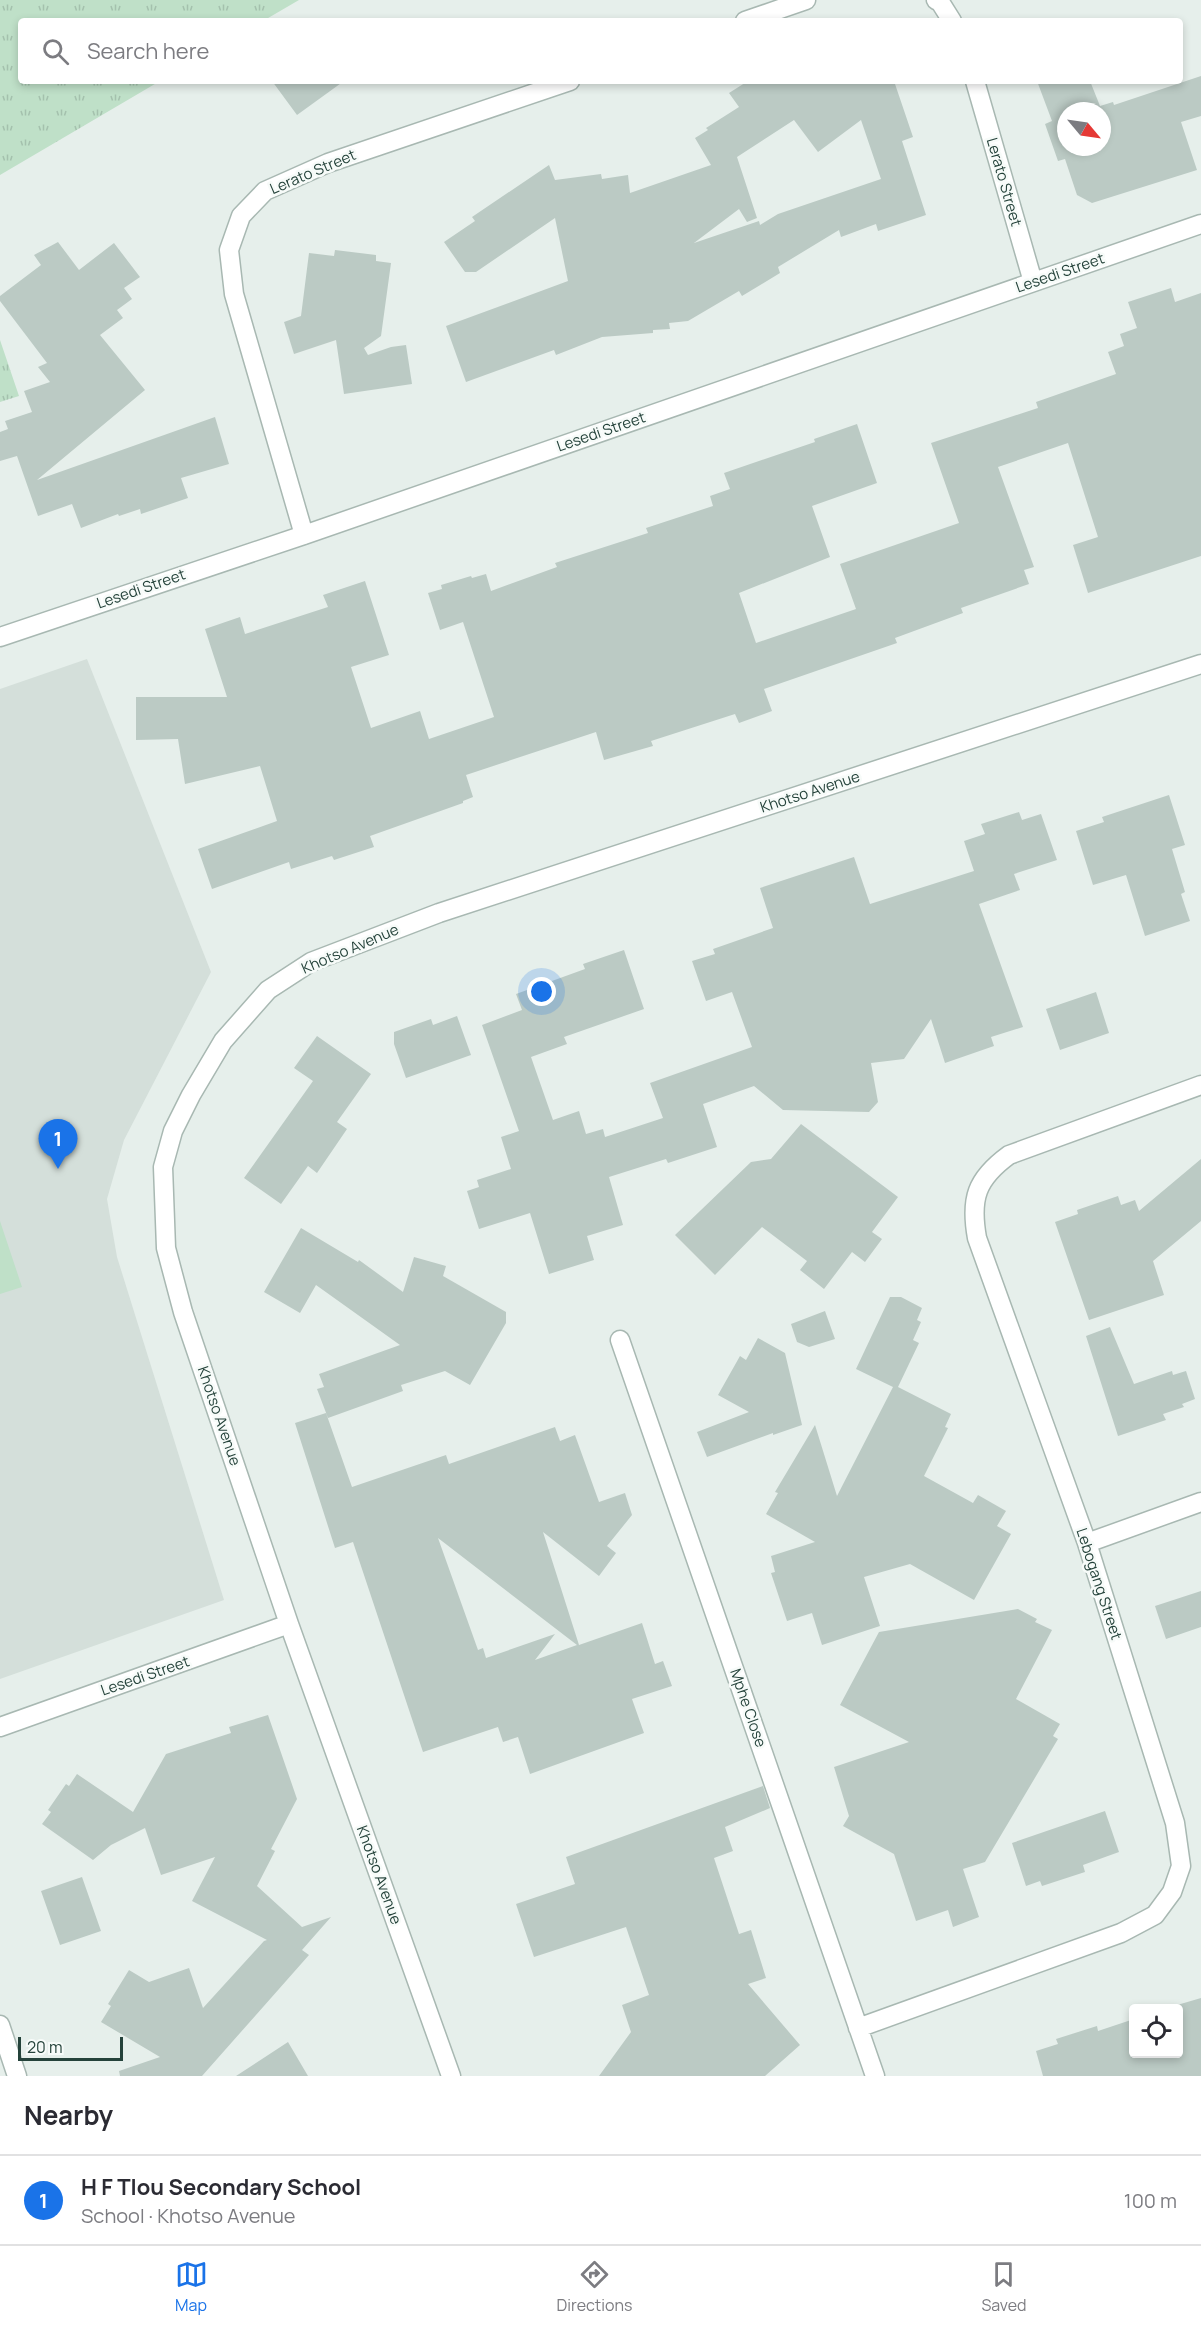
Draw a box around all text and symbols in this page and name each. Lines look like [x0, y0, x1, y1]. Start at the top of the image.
search box [18, 18, 1183, 84]
icon: search [39, 35, 72, 68]
text: Search here [87, 36, 209, 66]
north arrow [1057, 102, 1111, 156]
street label: Lerato Street [982, 135, 1027, 229]
street label: Lerato Street [267, 144, 359, 199]
street label: Lesedi Street [1013, 248, 1107, 298]
street label: Lesedi Street [554, 407, 648, 457]
street label: Lesedi Street [94, 564, 188, 614]
street label: Khotso Avenue [757, 765, 863, 818]
street label: Khotso Avenue [298, 919, 402, 978]
your location [527, 977, 556, 1006]
pin: 1 [38, 1120, 78, 1169]
street label: Khotso Avenue [193, 1363, 246, 1469]
street label: Lebogang Street [1072, 1525, 1127, 1642]
street label: Lesedi Street [98, 1651, 192, 1701]
street label: Mphe Close [725, 1666, 772, 1750]
street label: Khotso Avenue [352, 1822, 407, 1927]
map controls [1129, 2004, 1183, 2058]
button: locate [1129, 2004, 1183, 2058]
scale bar [18, 2034, 123, 2062]
text: 20 m [27, 2036, 63, 2058]
text: Nearby [24, 2097, 113, 2133]
text: H F Tlou Secondary School [81, 2172, 361, 2202]
text: 1 [39, 2187, 48, 2214]
text: 100 m [1124, 2187, 1177, 2214]
text: School · Khotso Avenue [81, 2202, 296, 2229]
tab: Map [175, 2258, 208, 2316]
tab: Directions [557, 2258, 632, 2316]
tab: Saved [981, 2258, 1026, 2316]

